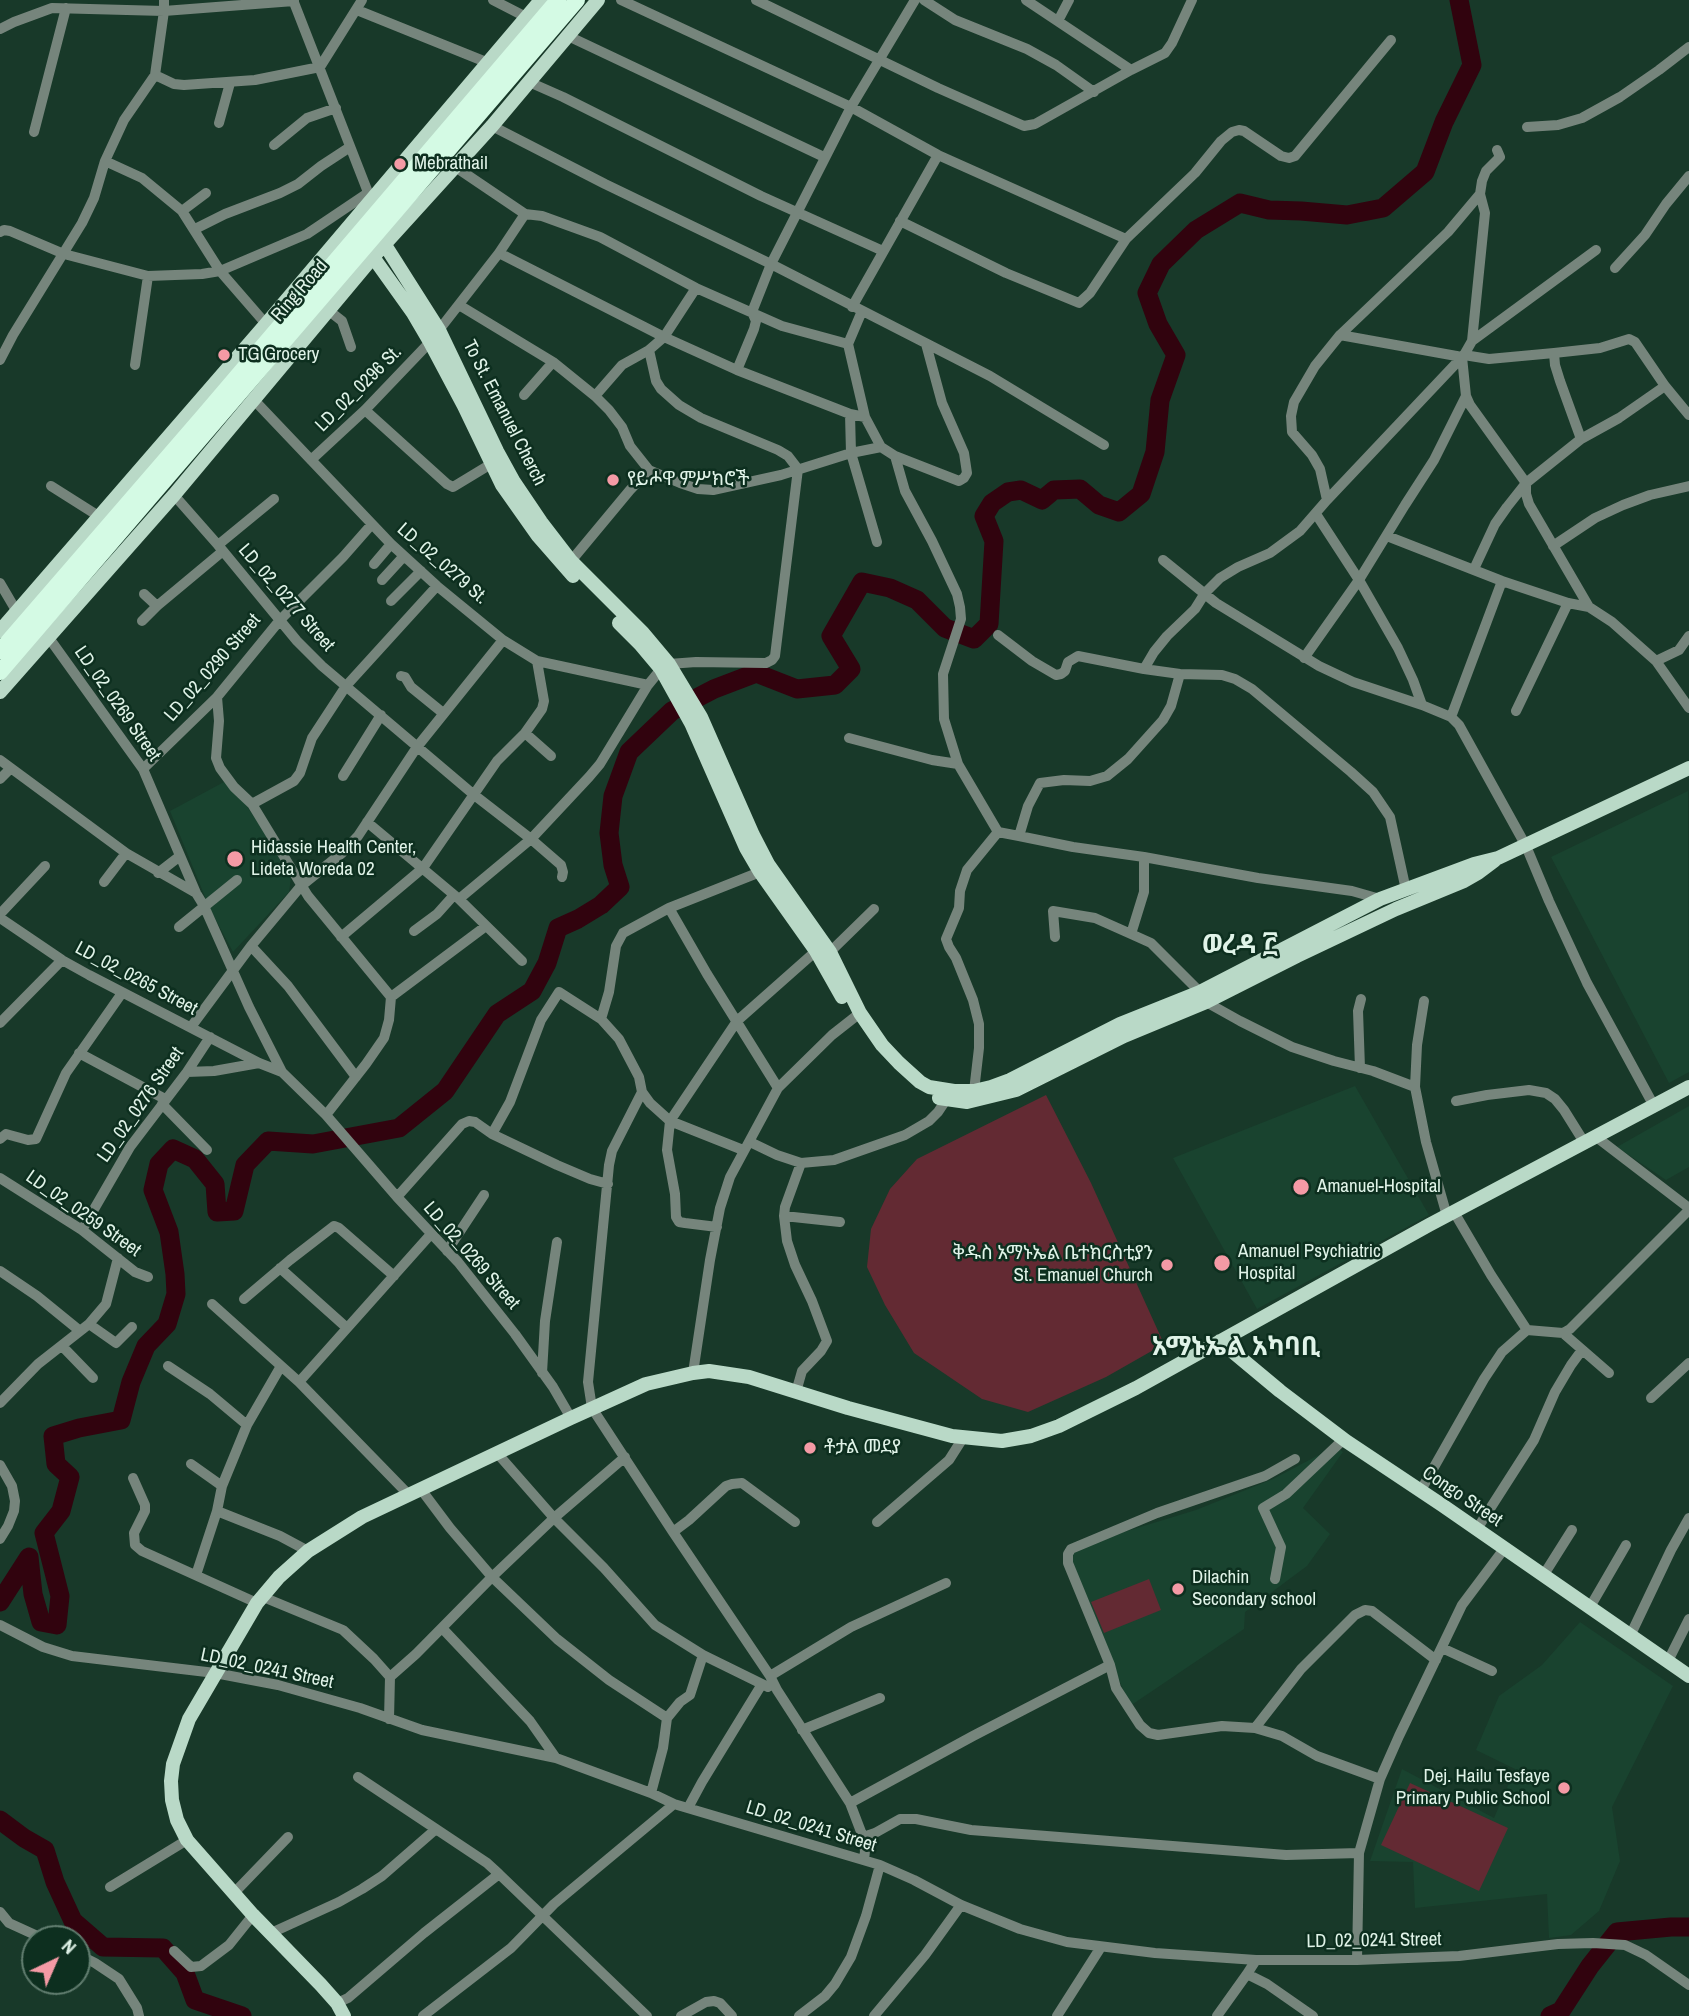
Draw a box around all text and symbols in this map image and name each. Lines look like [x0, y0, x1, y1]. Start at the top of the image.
place label: Mebrathail [414, 153, 488, 175]
marker: Mebrathail [392, 156, 408, 172]
street label: Ring Road [267, 255, 333, 327]
street label: To St. Emanuel Cherch [457, 336, 551, 490]
street label: LD_02_0296 St. [311, 341, 407, 437]
place label: TG Grocery [238, 344, 319, 366]
marker: TG Grocery [216, 347, 232, 363]
place label: የይሖዋ ምሥክሮች [627, 469, 749, 491]
marker: የይሖዋ ምሥክሮች [605, 472, 621, 488]
street label: LD_02_0279 St. [392, 518, 492, 610]
street label: LD_02_0277 Street [233, 540, 339, 656]
street label: LD_02_0290 Street [160, 610, 266, 726]
street label: LD_02_0269 Street [69, 642, 165, 766]
place label: Hidassie Health Center, Lideta Woreda 02 [251, 837, 416, 881]
marker: Hidassie Health Center, Lideta Woreda 02 [225, 849, 245, 869]
district label: ወረዳ ፫ [1202, 930, 1278, 962]
street label: LD_02_0265 Street [71, 937, 201, 1021]
street label: LD_02_0276 Street [93, 1043, 189, 1167]
street label: LD_02_0259 Street [21, 1166, 145, 1262]
place label: Amanuel-Hospital [1317, 1176, 1441, 1198]
marker: Amanuel-Hospital [1291, 1177, 1311, 1197]
street label: LD_02_0269 Street [418, 1198, 524, 1314]
place label: Amanuel Psychiatric Hospital [1238, 1241, 1381, 1285]
place label: ቅዱስ አማኑኤል ቤተክርስቲያን St. Emanuel Church [953, 1243, 1153, 1287]
marker: Amanuel Psychiatric Hospital [1212, 1253, 1232, 1273]
marker: ቅዱስ አማኑኤል ቤተክርስቲያን St. Emanuel Church [1159, 1257, 1175, 1273]
district label: አማኑኤል አካባቢ [1152, 1332, 1320, 1364]
place label: ቶታል መደያ [824, 1437, 901, 1459]
marker: ቶታል መደያ [802, 1440, 818, 1456]
street label: Congo Street [1418, 1462, 1506, 1532]
place label: Dilachin Secondary school [1192, 1567, 1316, 1611]
marker: Dilachin Secondary school [1170, 1581, 1186, 1597]
street label: LD_02_0241 Street [199, 1644, 335, 1694]
place label: Dej. Hailu Tesfaye Primary Public School [1396, 1766, 1550, 1810]
marker: Dej. Hailu Tesfaye Primary Public School [1556, 1780, 1572, 1796]
street label: LD_02_0241 Street [743, 1796, 879, 1858]
north arrow [21, 1925, 91, 1995]
street label: LD_02_0241 Street [1306, 1928, 1442, 1954]
text: N [56, 1933, 82, 1960]

